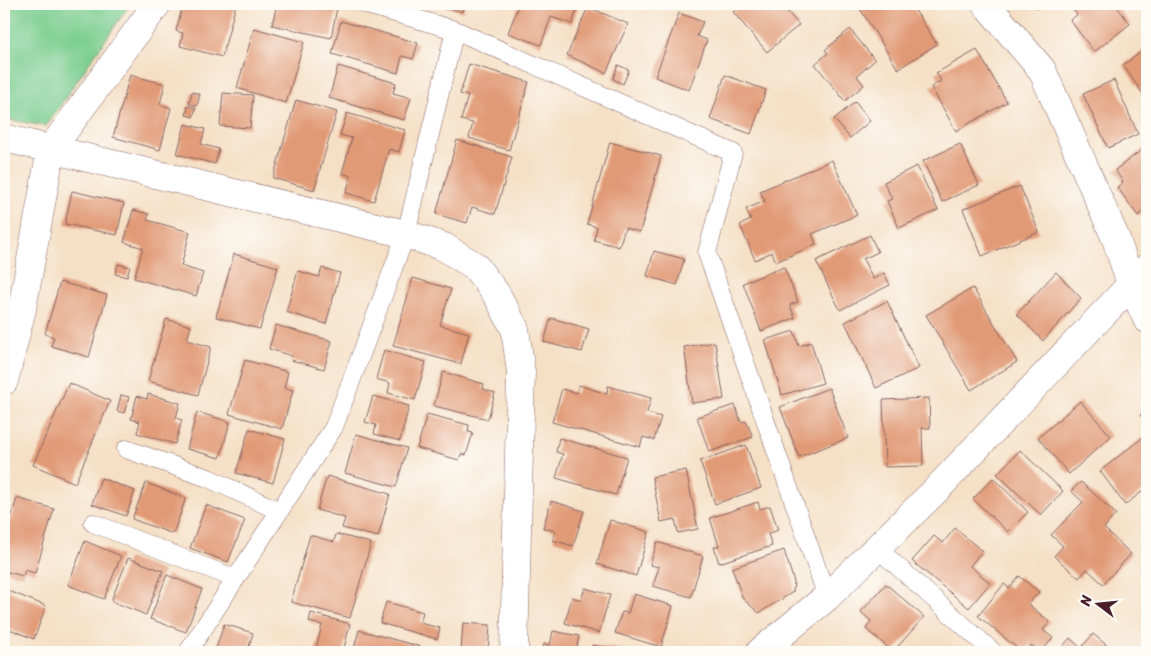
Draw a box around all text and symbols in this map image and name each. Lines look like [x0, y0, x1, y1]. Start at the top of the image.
north arrow [1074, 578, 1124, 628]
text: N [1072, 592, 1099, 610]

